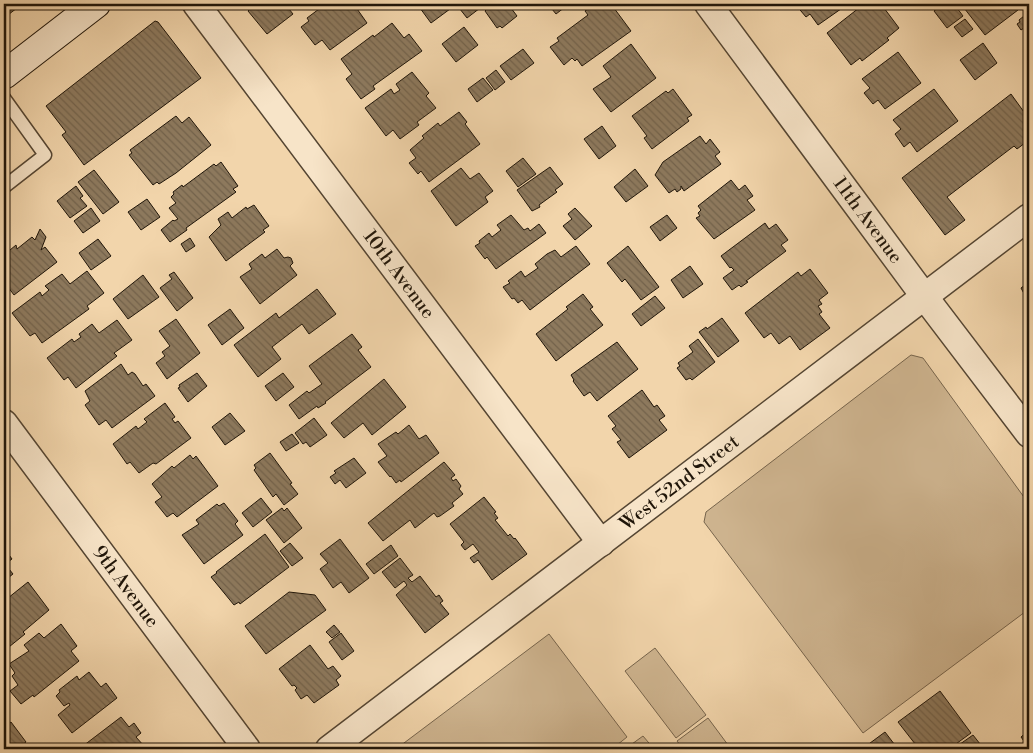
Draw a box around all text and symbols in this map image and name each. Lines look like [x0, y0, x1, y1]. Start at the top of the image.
street label: 11th Avenue [828, 172, 908, 268]
street label: 10th Avenue [358, 225, 440, 323]
street label: West 52nd Street [614, 430, 744, 536]
street label: 9th Avenue [87, 541, 164, 632]

